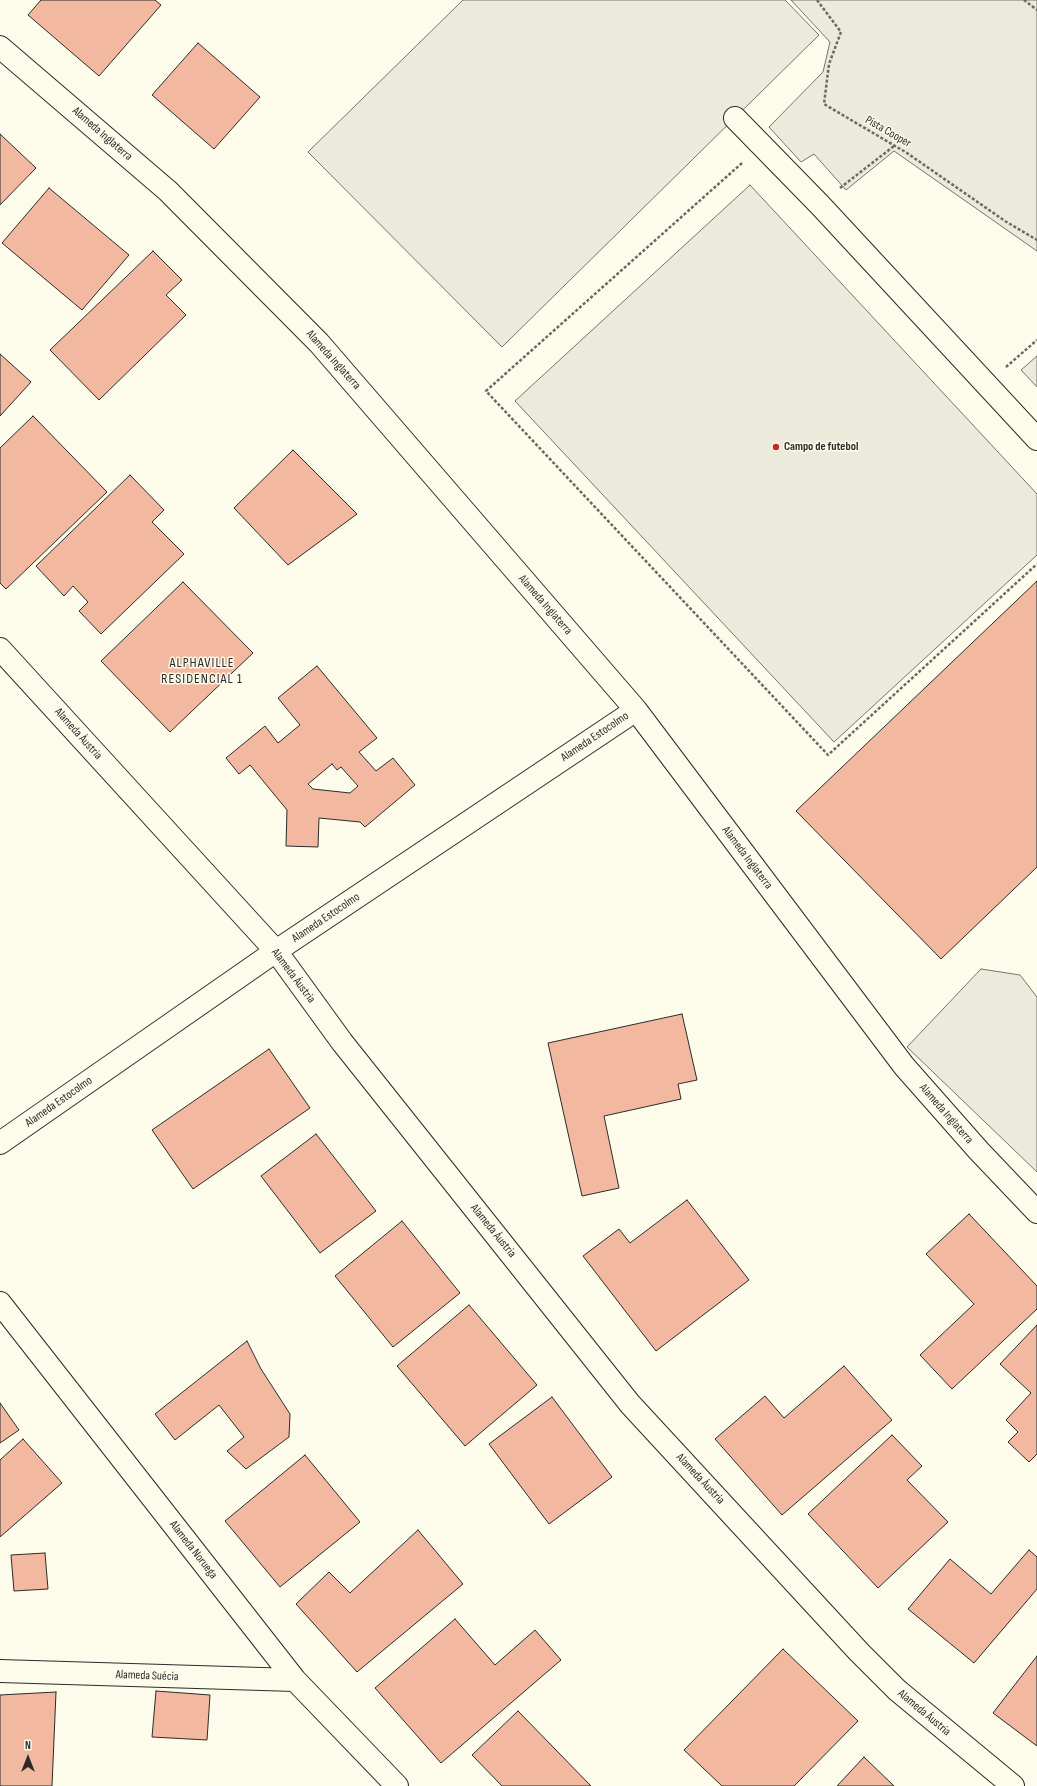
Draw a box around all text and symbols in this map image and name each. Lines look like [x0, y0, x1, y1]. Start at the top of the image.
street label: Alameda Inglaterra [69, 104, 135, 164]
street label: Pista Cooper [862, 113, 914, 151]
street label: Alameda Inglaterra [303, 327, 363, 393]
place label: Campo de futebol [784, 440, 858, 454]
marker: Campo de futebol [771, 442, 781, 452]
street label: Alameda Inglaterra [515, 572, 575, 638]
district label: ALPHAVILLE RESIDENCIAL 1 [161, 655, 243, 688]
street label: Alameda Áustria [51, 705, 105, 763]
street label: Alameda Estocolmo [558, 709, 632, 765]
street label: Alameda Inglaterra [719, 824, 775, 892]
street label: Alameda Estocolmo [289, 890, 363, 946]
street label: Alameda Áustria [268, 946, 318, 1006]
street label: Alameda Estocolmo [23, 1074, 95, 1130]
street label: Alameda Inglaterra [916, 1081, 976, 1147]
street label: Alameda Áustria [467, 1201, 519, 1261]
street label: Alameda Áustria [673, 1450, 727, 1508]
street label: Alameda Noruega [166, 1518, 220, 1582]
street label: Alameda Suécia [115, 1668, 179, 1684]
street label: Alameda Áustria [895, 1687, 953, 1739]
north arrow [8, 1738, 48, 1778]
text: N [25, 1739, 31, 1752]

